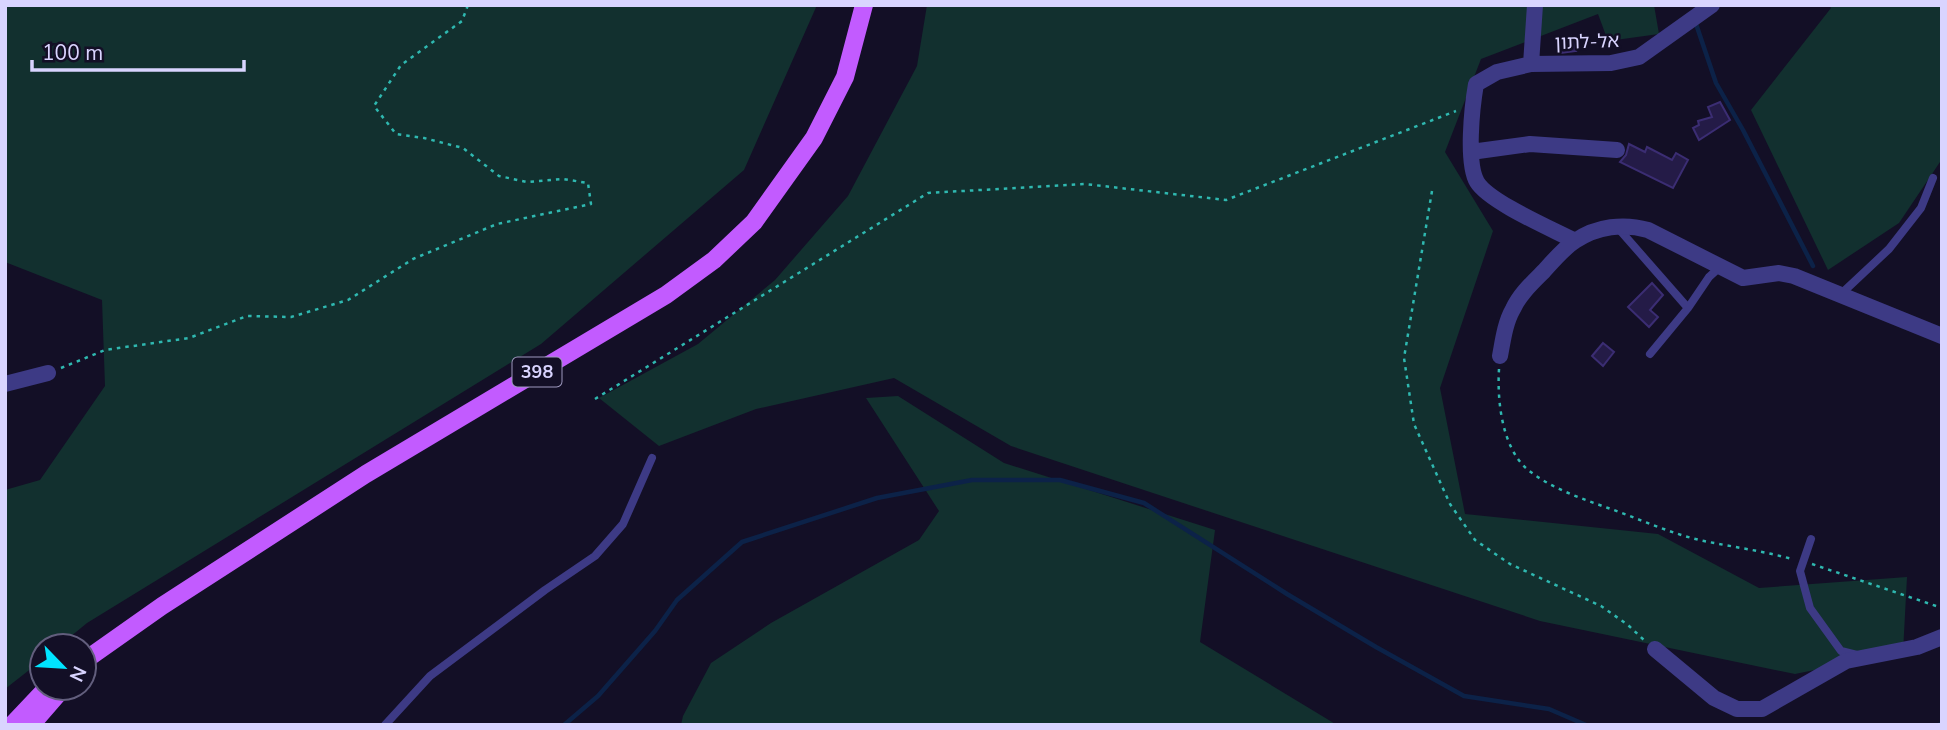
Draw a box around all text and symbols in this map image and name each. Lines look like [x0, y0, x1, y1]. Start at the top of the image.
scale bar [32, 28, 243, 72]
street label: אל-לתון [1554, 28, 1620, 56]
text: 100 m [42, 39, 103, 67]
road number: 398 [512, 358, 562, 386]
north arrow [28, 632, 98, 702]
text: N [63, 662, 92, 686]

